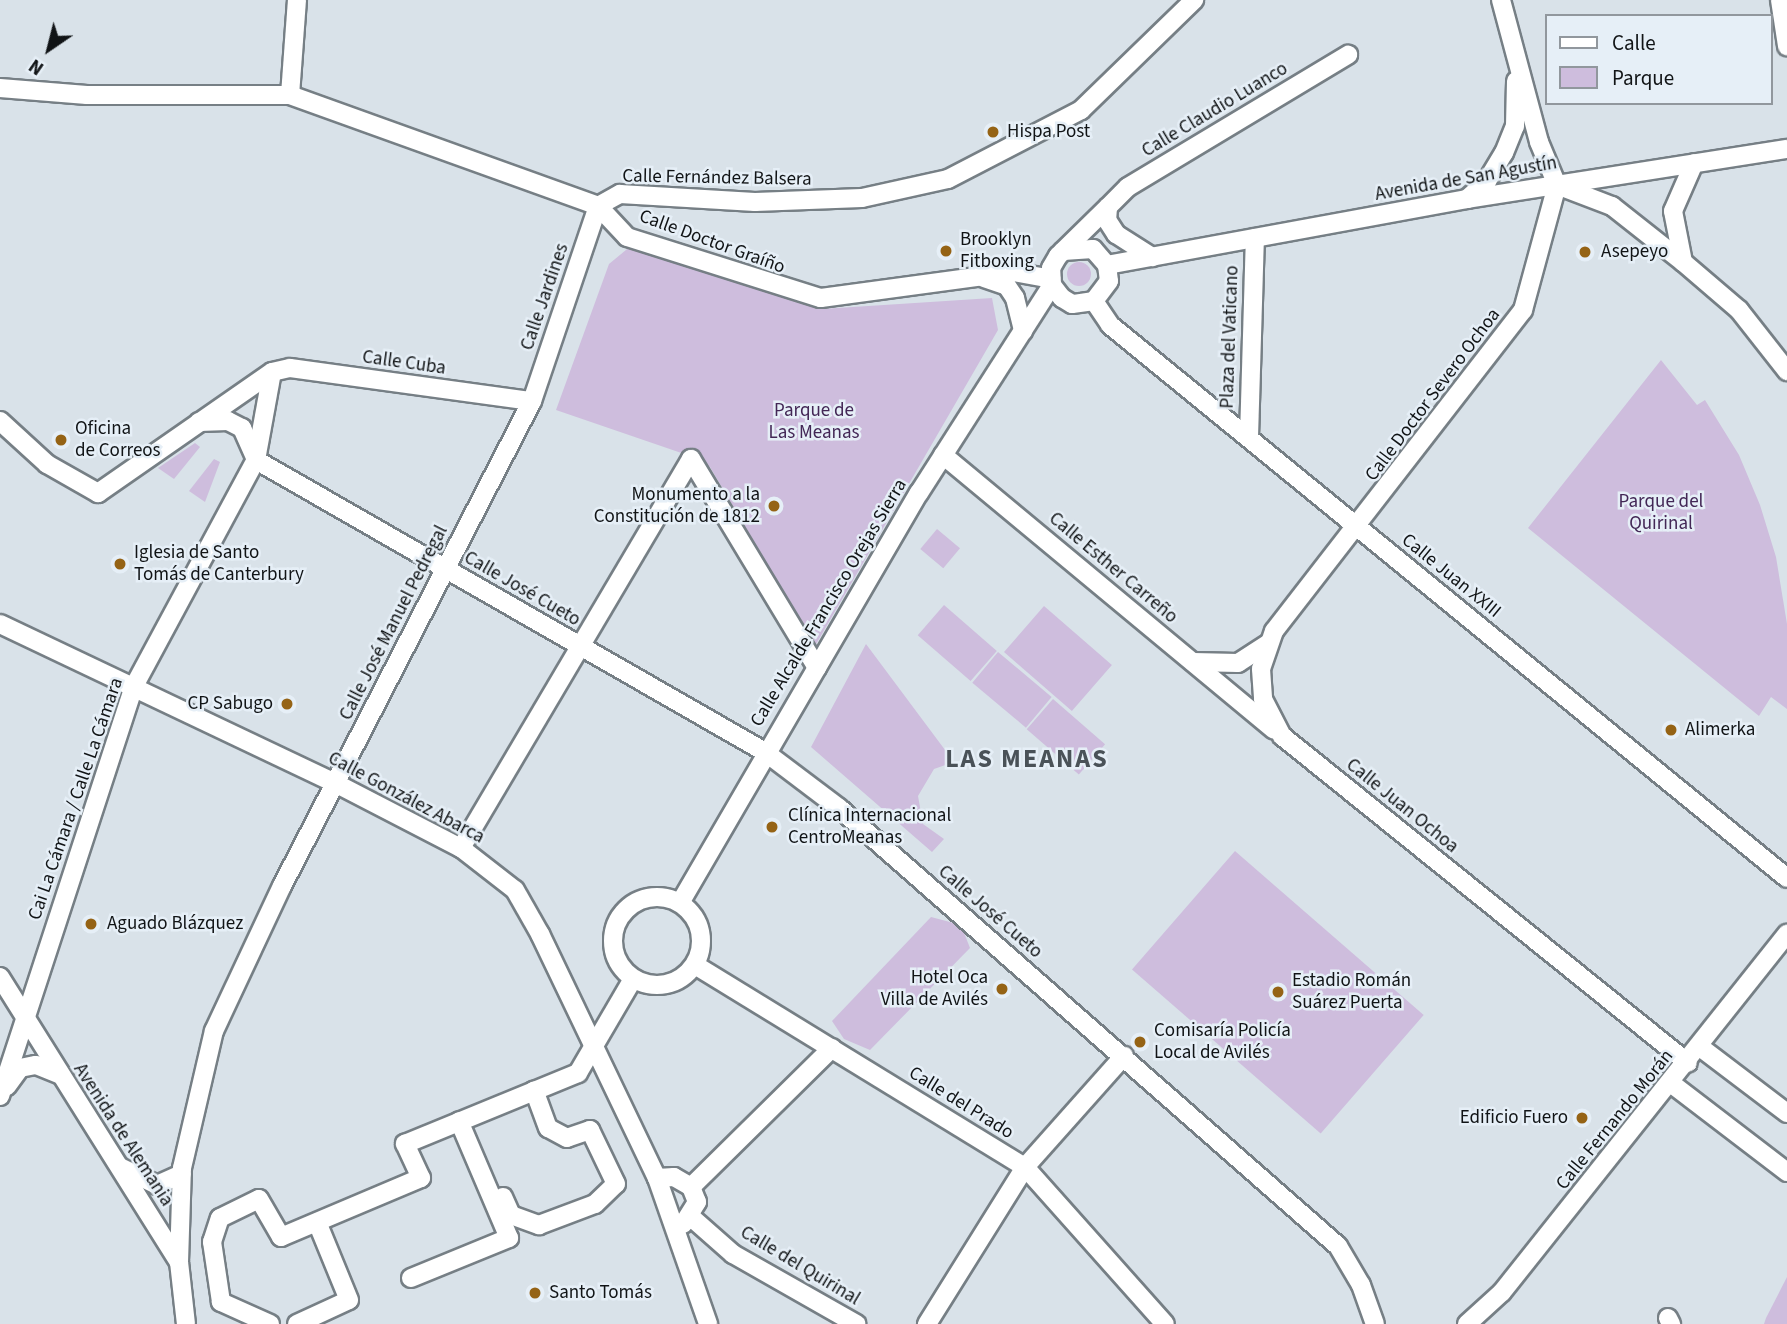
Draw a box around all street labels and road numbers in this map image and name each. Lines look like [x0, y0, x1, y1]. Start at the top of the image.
street label: Calle Claudio Luanco [1138, 57, 1292, 163]
street label: Avenida de San Agustín [1373, 152, 1559, 206]
street label: Calle Fernández Balsera [622, 165, 812, 191]
street label: Calle Doctor Graíño [636, 205, 788, 279]
street label: Calle Jardines [516, 241, 574, 353]
street label: Plaza del Vaticano [1216, 265, 1244, 409]
street label: Calle Doctor Severo Ochoa [1361, 304, 1505, 486]
street label: Calle Cuba [361, 346, 447, 380]
street label: Calle Alcalde Francisco Orejas Sierra [746, 475, 912, 731]
street label: Calle Esther Carreño [1044, 508, 1182, 628]
street label: Calle José Manuel Pedregal [335, 522, 453, 724]
street label: Calle Juan XXIII [1397, 529, 1505, 623]
street label: Calle José Cueto [460, 546, 584, 632]
street label: Cai La Cámara / Calle La Cámara [24, 675, 128, 923]
street label: Calle González Abarca [324, 747, 488, 849]
street label: Calle Juan Ochoa [1341, 754, 1463, 858]
street label: Calle José Cueto [933, 861, 1047, 963]
street label: Calle Fernando Morán [1551, 1045, 1679, 1195]
street label: Avenida de Alemania [68, 1059, 178, 1211]
street label: Calle del Prado [904, 1062, 1018, 1144]
street label: Calle del Quirinal [736, 1221, 864, 1311]

